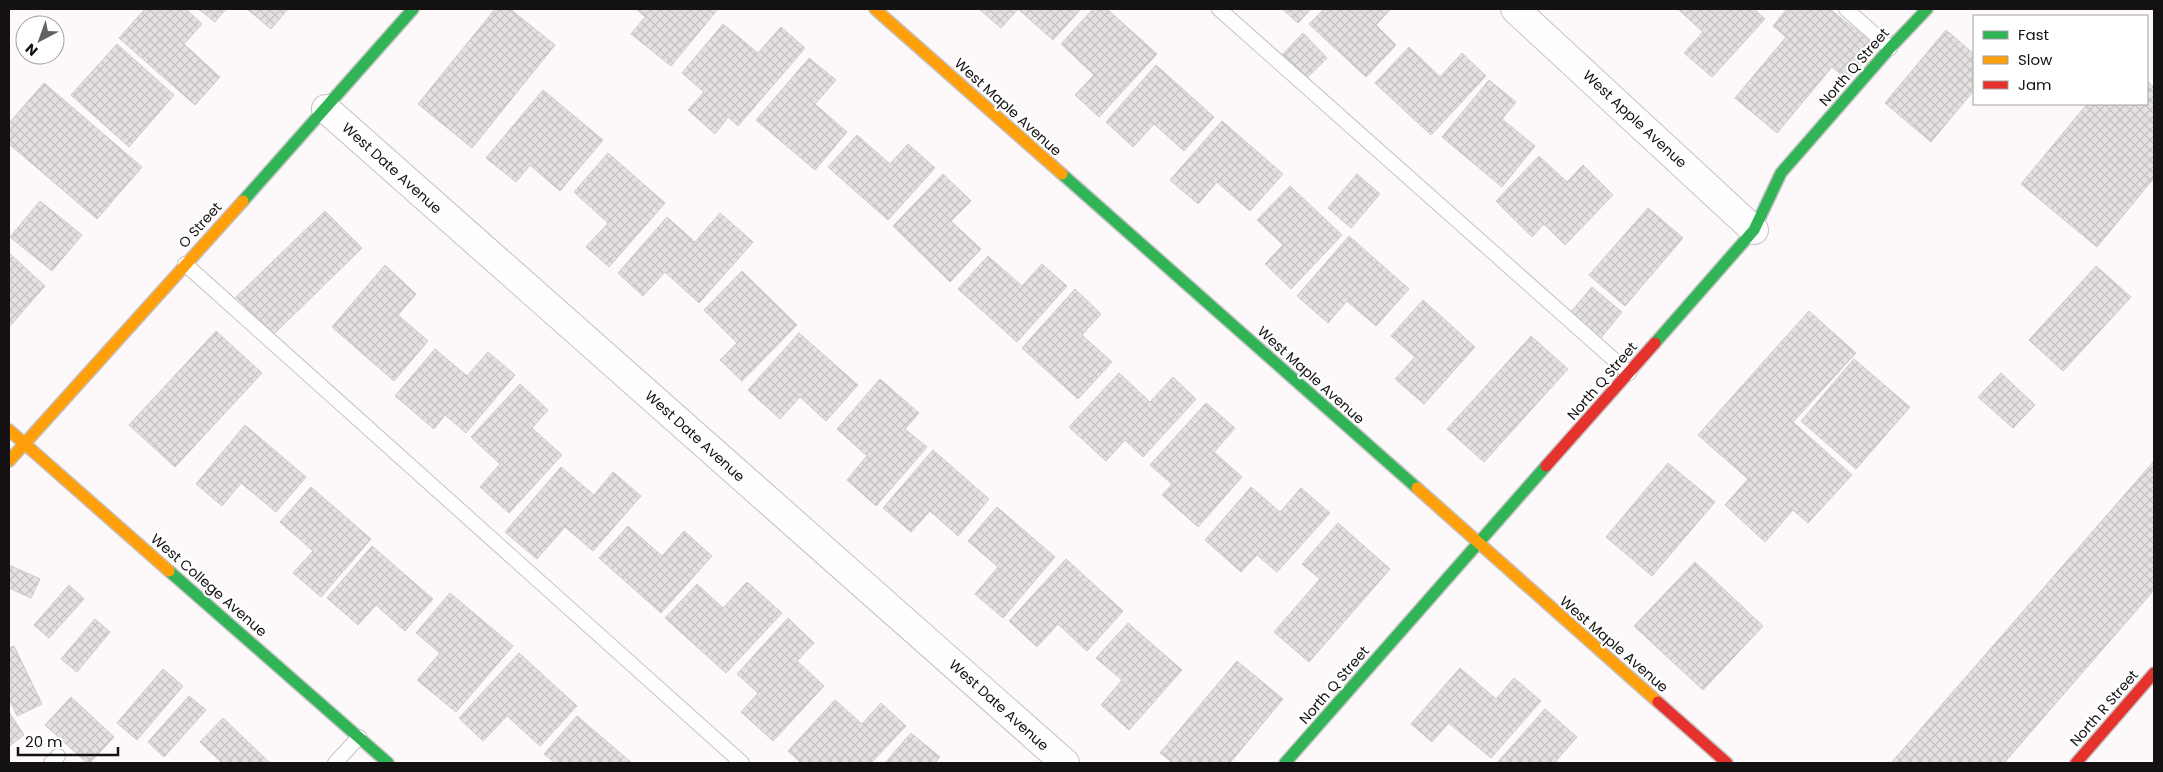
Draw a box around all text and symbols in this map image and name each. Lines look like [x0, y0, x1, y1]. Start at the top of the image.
north arrow [15, 15, 65, 65]
legend [1973, 15, 2148, 105]
street label: North Q Street [1814, 24, 1894, 110]
text: Fast [2018, 24, 2049, 45]
text: N [21, 39, 42, 61]
text: Slow [2018, 49, 2053, 70]
street label: West Maple Avenue [950, 53, 1066, 161]
street label: West Apple Avenue [1579, 66, 1692, 173]
text: Jam [2018, 74, 2052, 95]
street label: West Date Avenue [338, 118, 446, 218]
street label: O Street [174, 198, 226, 252]
street label: West Maple Avenue [1253, 321, 1369, 429]
street label: North Q Street [1562, 338, 1642, 424]
street label: West Date Avenue [641, 386, 749, 486]
street label: West College Avenue [146, 529, 272, 641]
street label: West Maple Avenue [1555, 591, 1673, 697]
street label: North Q Street [1294, 642, 1374, 728]
street label: West Date Avenue [945, 655, 1053, 755]
street label: North R Street [2065, 666, 2143, 750]
scale bar [18, 724, 118, 756]
text: 20 m [25, 731, 63, 752]

